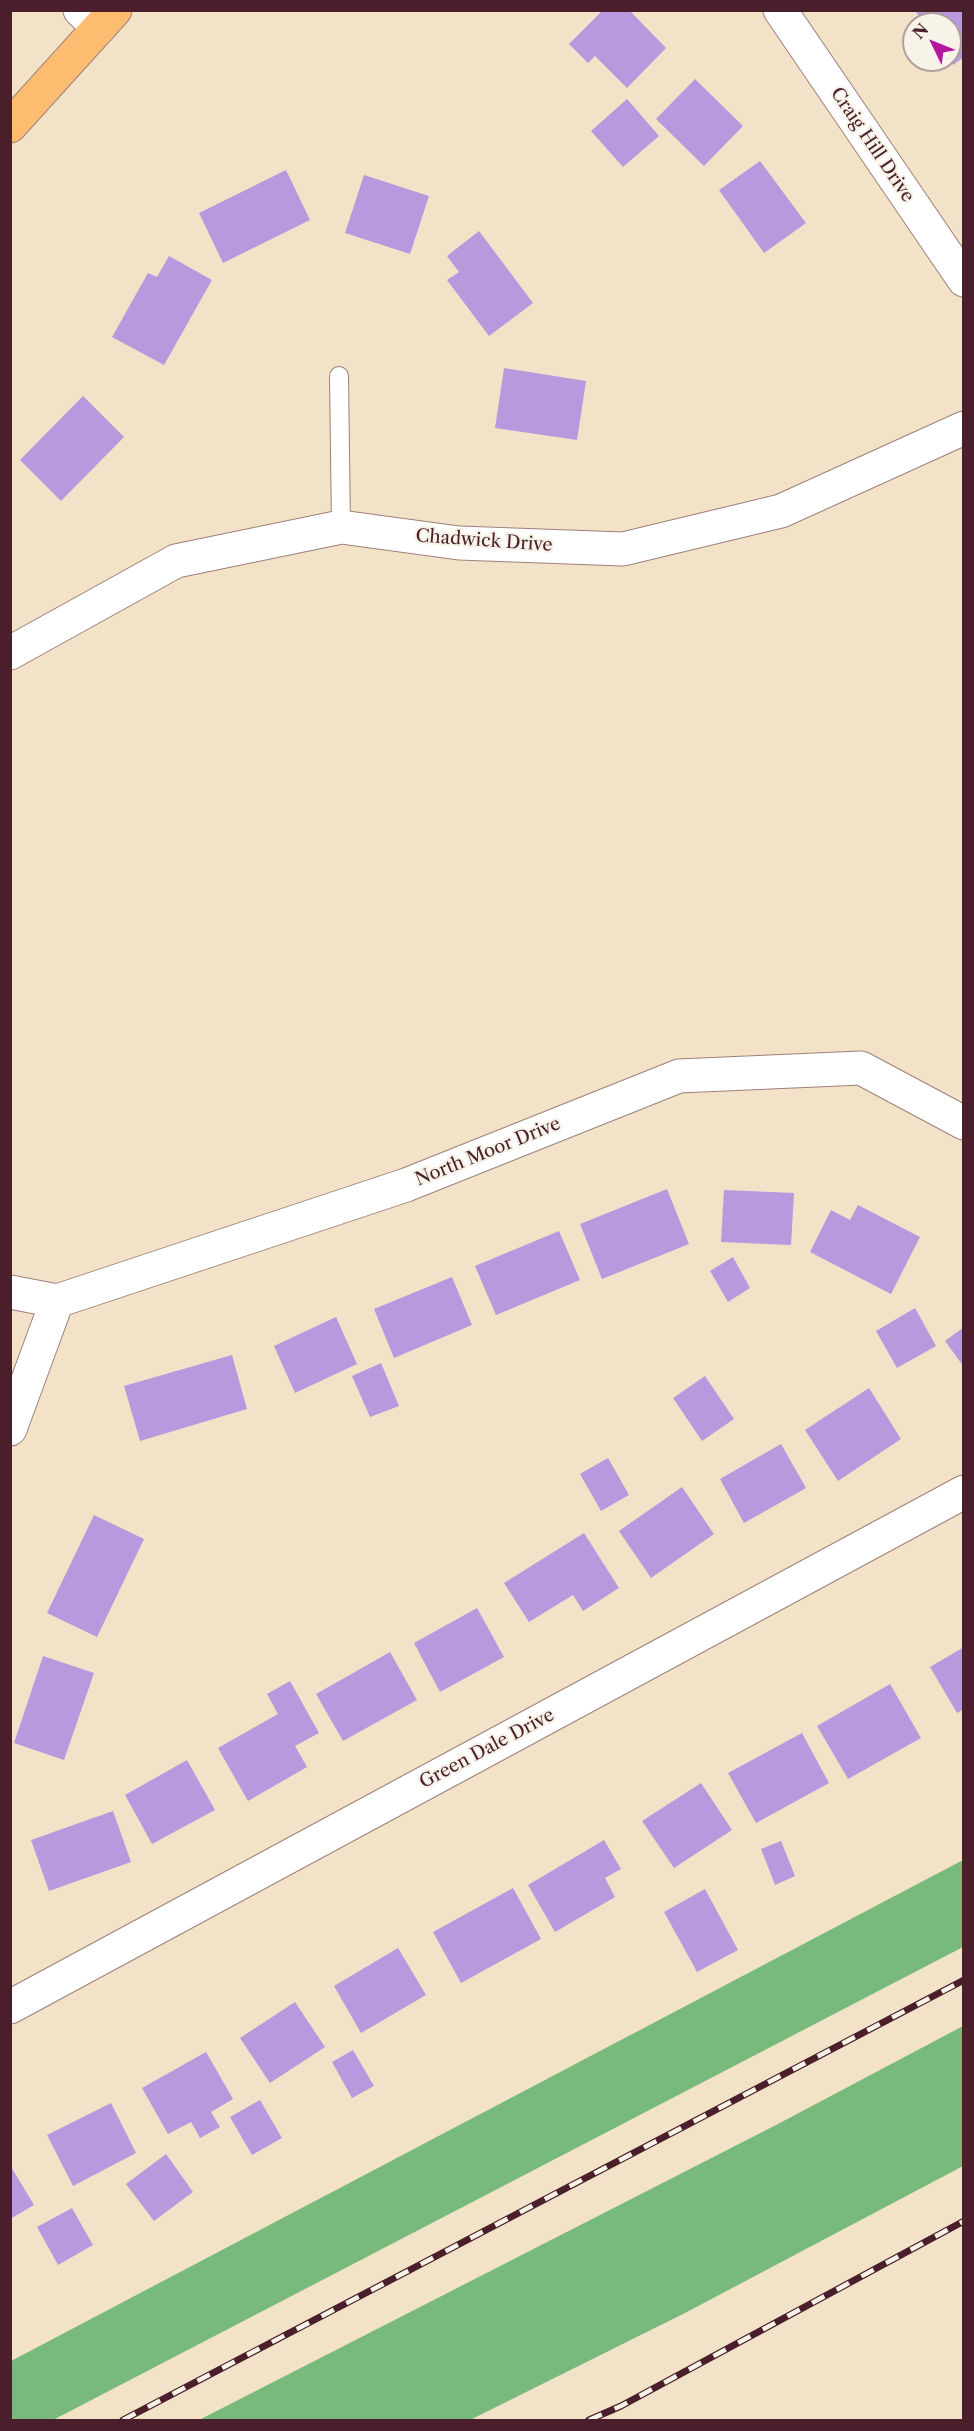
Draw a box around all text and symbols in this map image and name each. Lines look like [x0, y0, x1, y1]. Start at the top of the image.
north arrow [902, 12, 962, 72]
text: N [908, 19, 932, 43]
street label: Craig Hill Drive [826, 83, 918, 207]
street label: Chadwick Drive [415, 525, 553, 557]
street label: North Moor Drive [412, 1113, 564, 1191]
street label: Green Dale Drive [416, 1704, 558, 1794]

